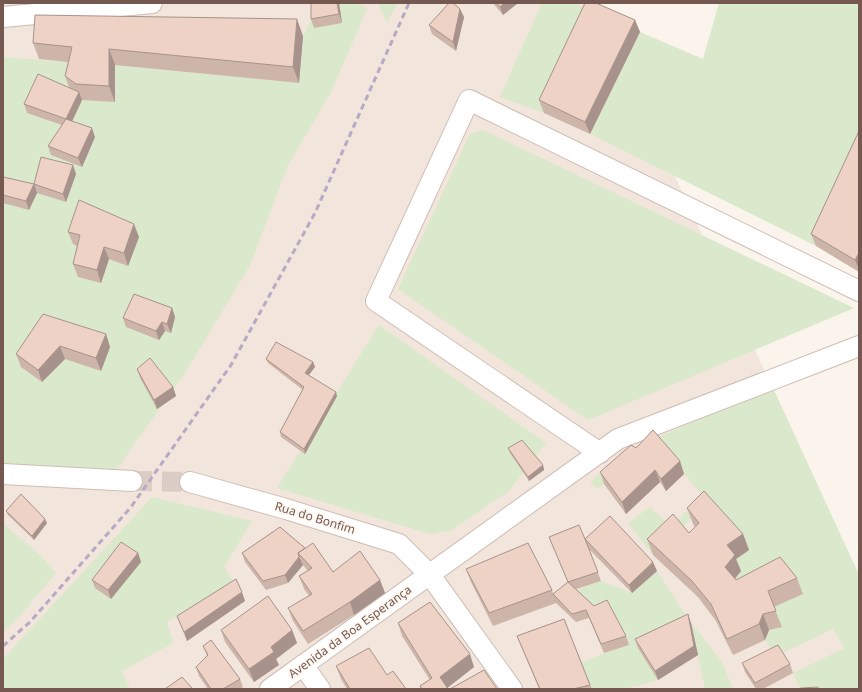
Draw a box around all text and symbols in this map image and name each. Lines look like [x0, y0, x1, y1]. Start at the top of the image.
street label: Rua do Bonfim [273, 497, 358, 538]
street label: Avenida da Boa Esperança [285, 581, 415, 682]

